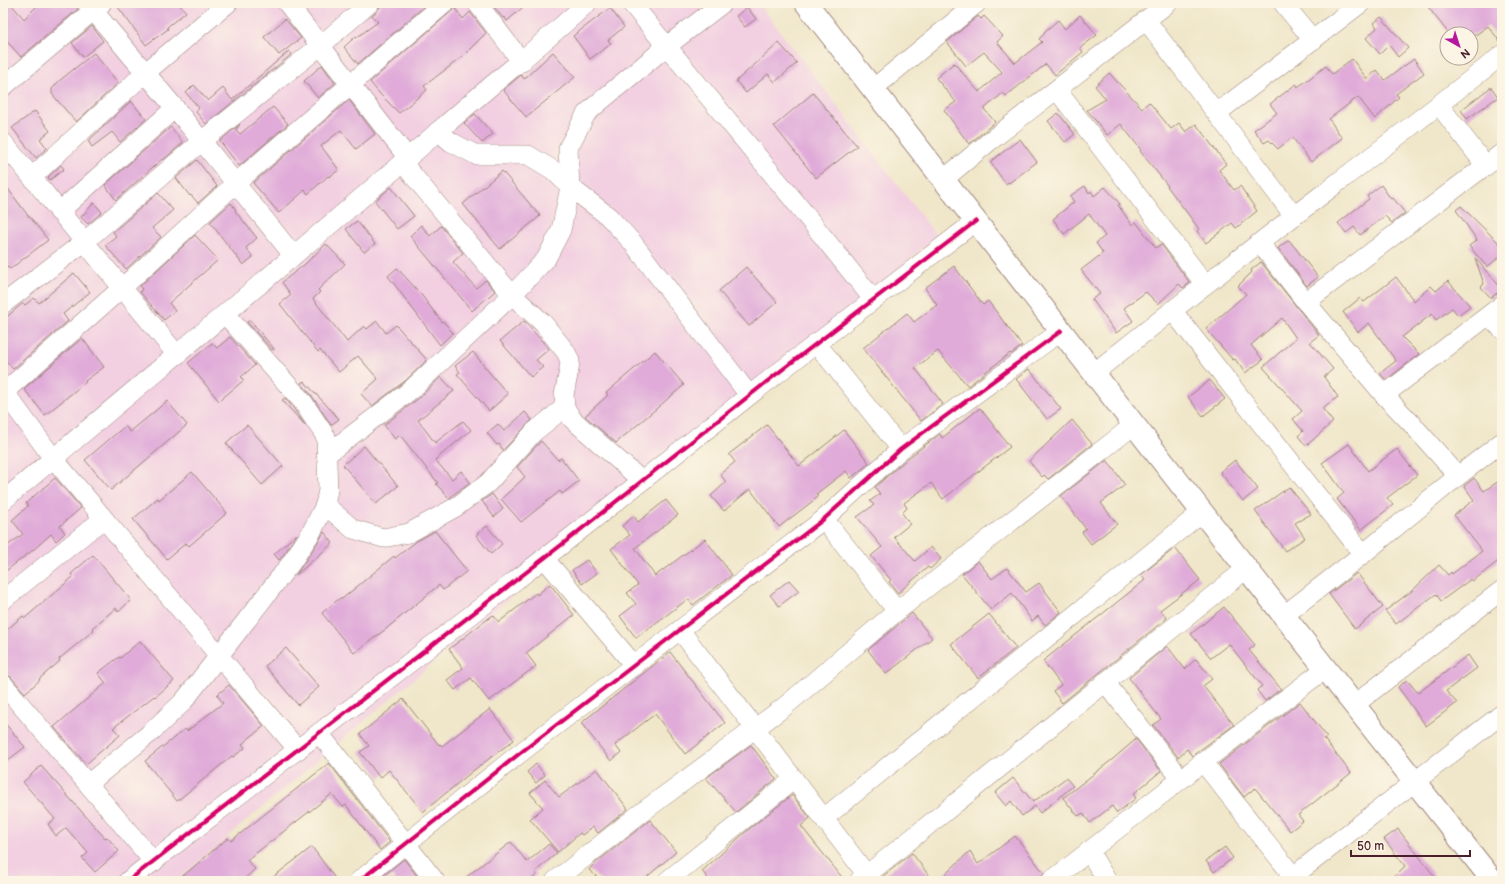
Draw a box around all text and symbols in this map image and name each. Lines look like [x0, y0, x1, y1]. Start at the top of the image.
north arrow [1439, 26, 1479, 66]
text: N [1458, 46, 1472, 61]
scale bar [1351, 832, 1470, 858]
text: 50 m [1357, 839, 1384, 854]

